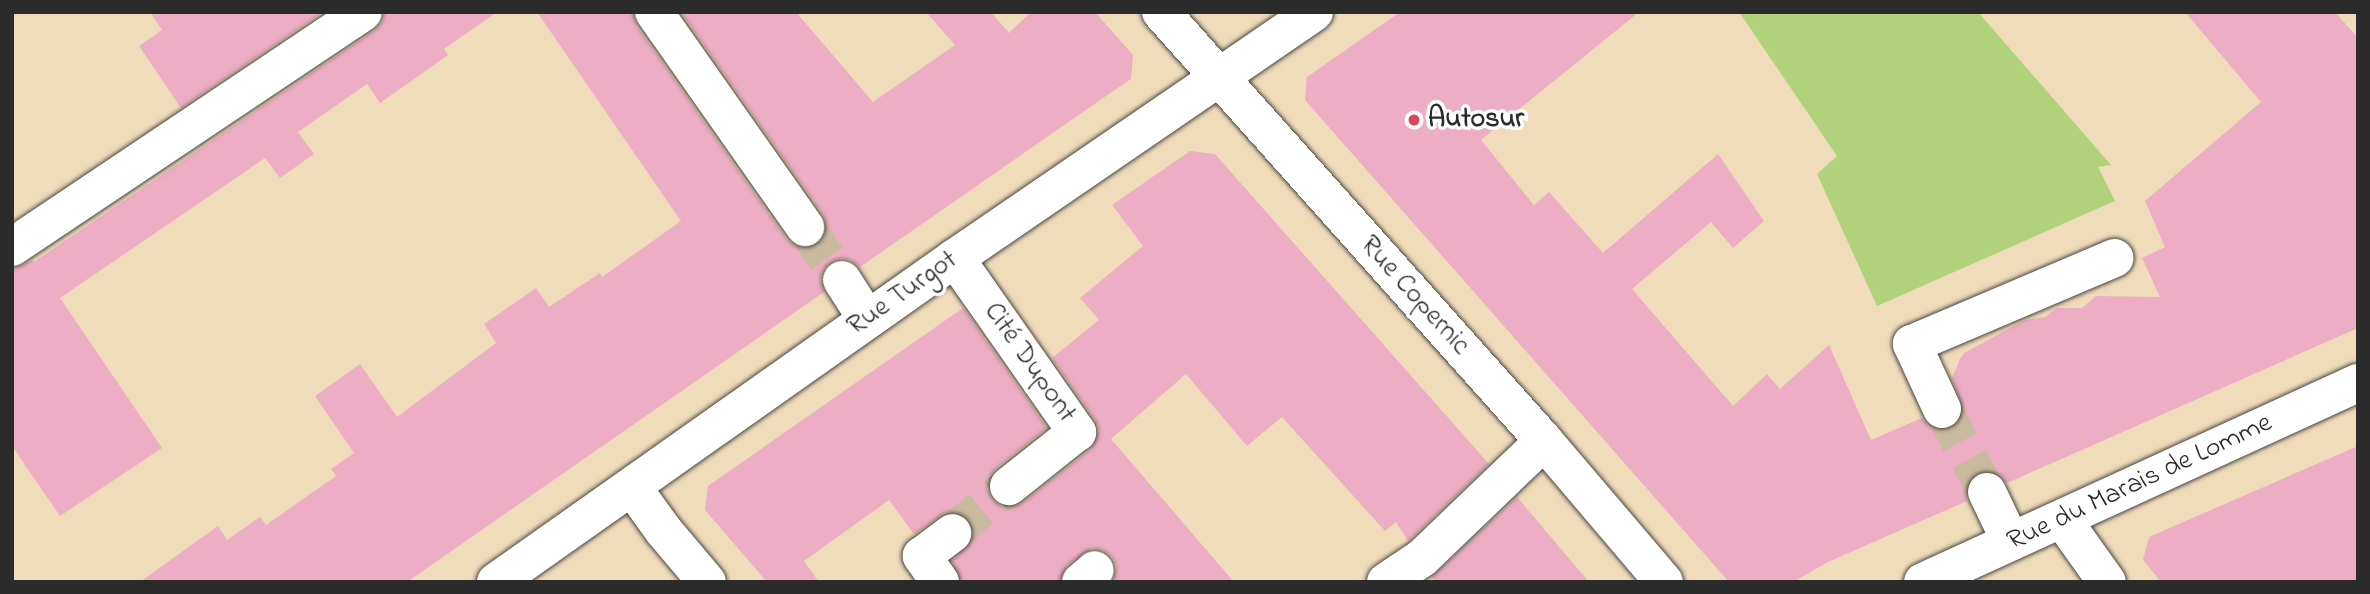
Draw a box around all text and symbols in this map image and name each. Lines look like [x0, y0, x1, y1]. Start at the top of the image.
place label: Autosur [1428, 103, 1524, 137]
marker: Autosur [1406, 112, 1422, 128]
street label: Rue Copernic [1352, 230, 1476, 362]
street label: Rue Turgot [842, 244, 964, 344]
street label: Cité Dupont [975, 296, 1083, 430]
street label: Rue du Marais de Lomme [2002, 407, 2278, 559]

